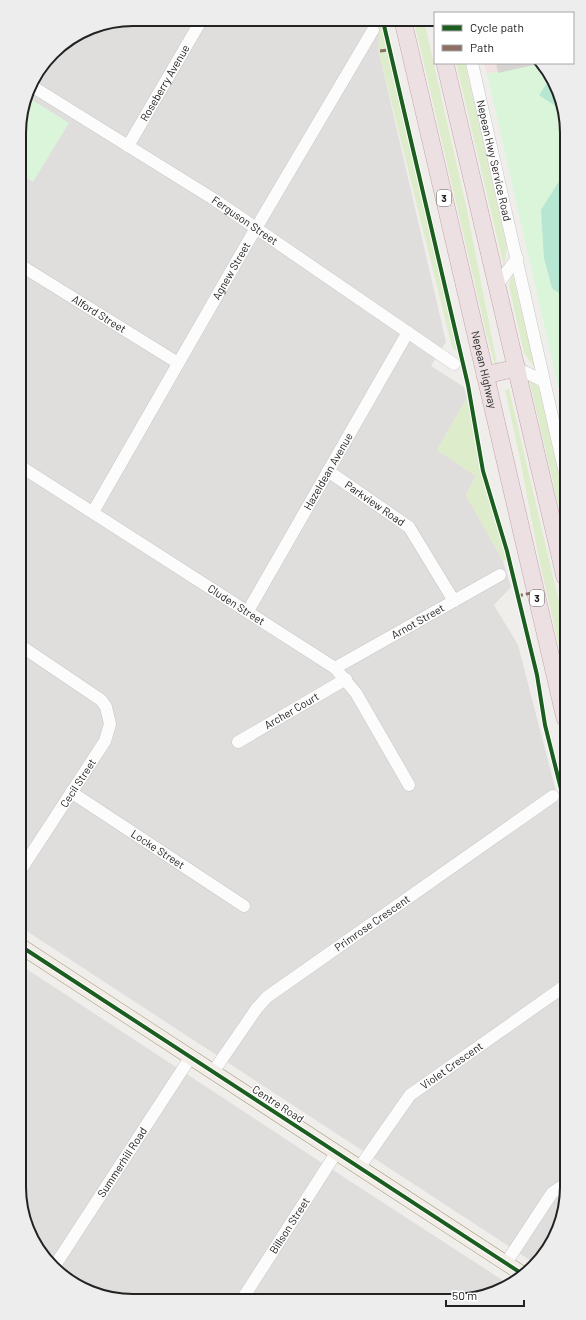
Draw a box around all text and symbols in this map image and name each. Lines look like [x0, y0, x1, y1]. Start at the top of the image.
legend [434, 12, 574, 64]
text: Cycle path [470, 20, 524, 34]
text: Path [470, 40, 494, 54]
street label: Roseberry Avenue [137, 42, 192, 123]
street label: Nepean Hwy Service Road [475, 98, 515, 222]
road number: 3 [437, 190, 451, 206]
street label: Ferguson Street [210, 193, 280, 247]
street label: Agnew Street [209, 240, 252, 302]
street label: Alford Street [70, 292, 129, 335]
street label: Nepean Highway [469, 330, 500, 410]
street label: Hazeldean Avenue [300, 430, 355, 512]
street label: Parkview Road [343, 478, 408, 528]
street label: Cluden Street [206, 581, 268, 627]
road number: 3 [530, 590, 544, 606]
street label: Arnot Street [389, 601, 446, 641]
street label: Archer Court [262, 689, 321, 731]
street label: Cecil Street [57, 756, 98, 810]
street label: Locke Street [129, 826, 187, 871]
street label: Primrose Crescent [332, 892, 412, 954]
street label: Violet Crescent [418, 1039, 485, 1092]
street label: Centre Road [250, 1082, 306, 1125]
street label: Summerhill Road [94, 1125, 149, 1199]
street label: Billson Street [266, 1195, 312, 1256]
scale bar [446, 1282, 524, 1308]
text: 50 m [452, 1288, 477, 1302]

